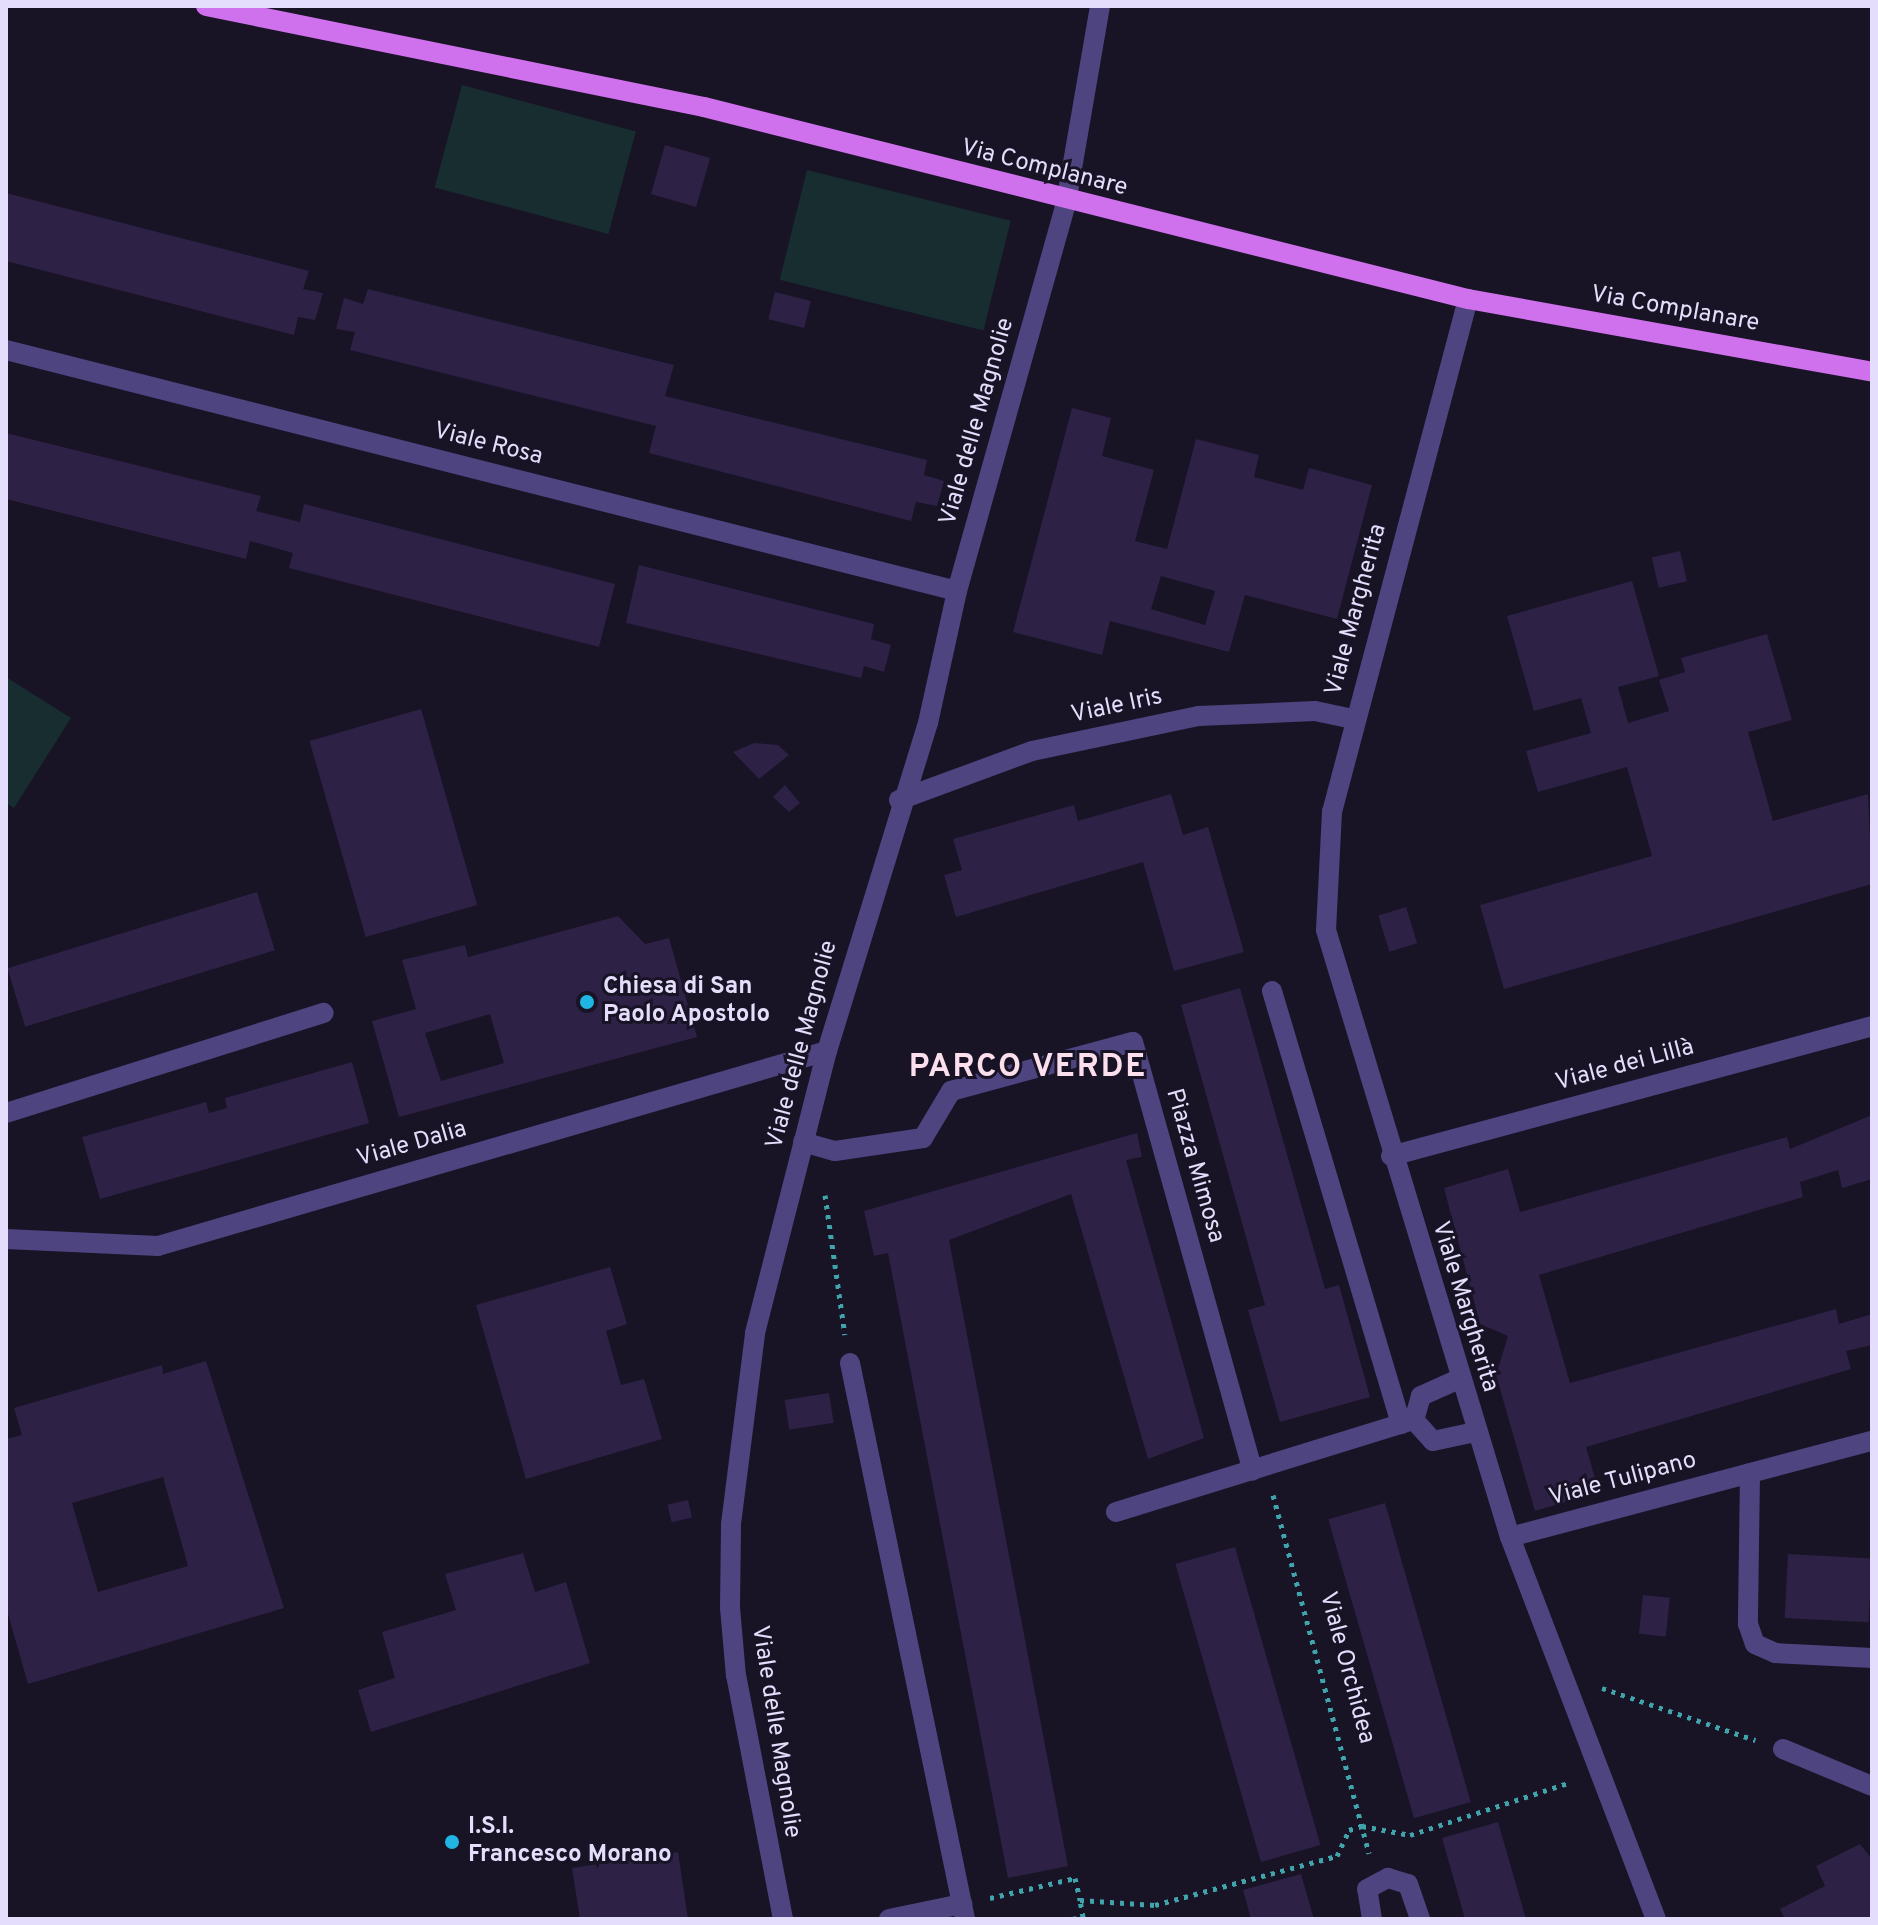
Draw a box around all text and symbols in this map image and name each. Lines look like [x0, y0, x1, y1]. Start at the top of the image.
street label: Via Complanare [958, 134, 1130, 204]
street label: Via Complanare [1589, 281, 1761, 339]
street label: Viale delle Magnolie [935, 315, 1021, 529]
street label: Viale Rosa [430, 418, 546, 472]
street label: Viale Margherita [1320, 521, 1394, 699]
street label: Viale Iris [1069, 683, 1165, 731]
street label: Viale delle Magnolie [761, 938, 845, 1152]
place label: Chiesa di San Paolo Apostolo [603, 974, 771, 1030]
marker: Chiesa di San Paolo Apostolo [578, 993, 596, 1011]
street label: Viale dei Lillà [1553, 1034, 1697, 1098]
district label: PARCO VERDE [908, 1049, 1148, 1087]
street label: Piazza Mimosa [1158, 1086, 1230, 1246]
street label: Viale Dalia [354, 1116, 470, 1174]
street label: Viale Margherita [1424, 1218, 1504, 1396]
street label: Viale Tulipano [1546, 1446, 1700, 1514]
street label: Viale Orchidea [1312, 1589, 1380, 1747]
street label: Viale delle Magnolie [744, 1624, 806, 1840]
place label: I.S.I. Francesco Morano [468, 1814, 672, 1870]
marker: I.S.I. Francesco Morano [443, 1833, 461, 1851]

